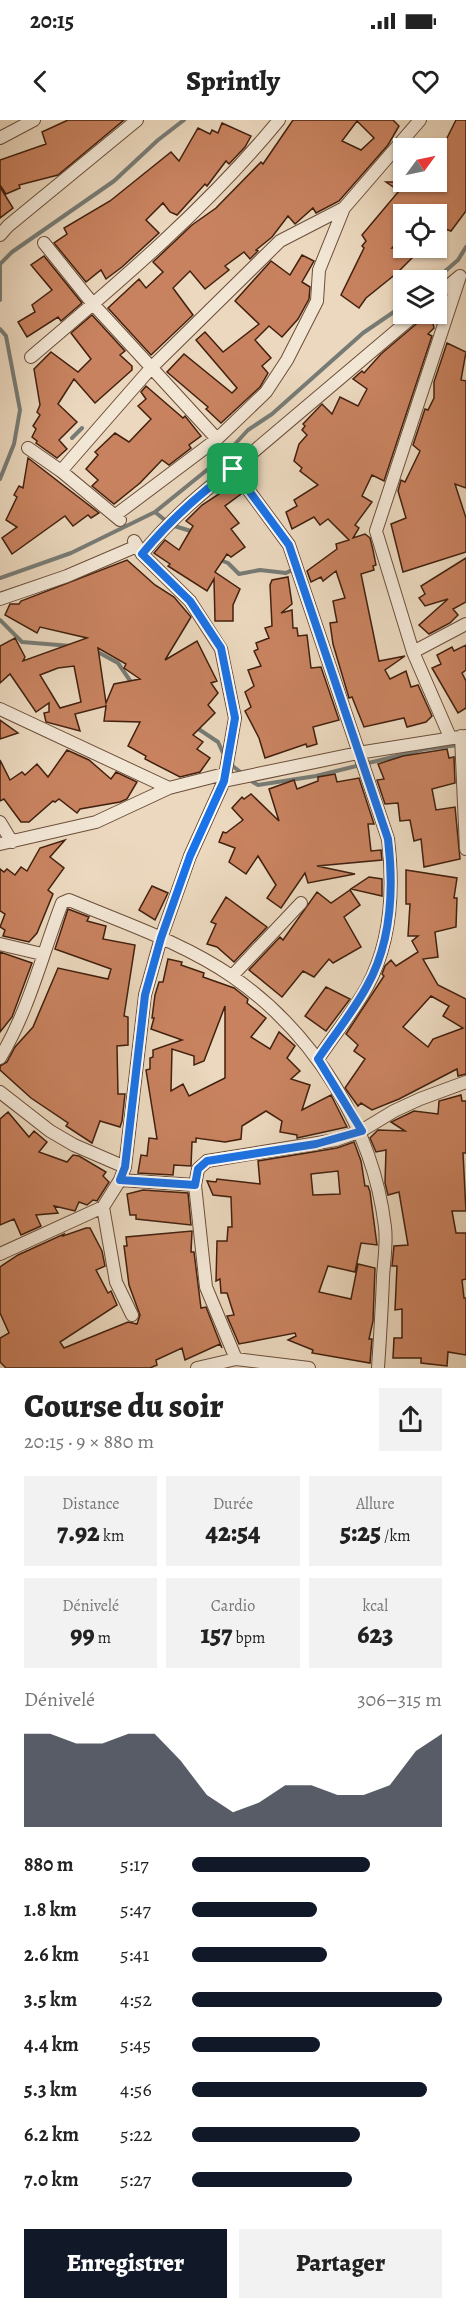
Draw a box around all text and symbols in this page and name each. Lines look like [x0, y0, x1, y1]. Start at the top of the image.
text: 20:15 [30, 6, 74, 36]
text: Sprintly [186, 63, 280, 99]
icon: back [24, 65, 57, 98]
icon: heart [409, 65, 442, 98]
north arrow [393, 138, 447, 192]
map controls [393, 138, 447, 324]
button: locate [393, 204, 447, 258]
button: layers [393, 270, 447, 324]
pin [207, 443, 258, 494]
icon: arrive [216, 452, 249, 485]
text: Course du soir [24, 1383, 224, 1428]
button: share [379, 1388, 442, 1451]
text: 20:15 · 9 × 880 m [24, 1428, 154, 1455]
text: Distance [62, 1493, 119, 1515]
text: Durée [213, 1493, 253, 1515]
text: Allure [356, 1493, 395, 1515]
text: 7.92 [57, 1515, 100, 1550]
text: 42:54 [206, 1515, 260, 1550]
text: 5:25 [340, 1515, 381, 1550]
text: km [100, 1525, 124, 1547]
text: /km [381, 1525, 411, 1547]
text: Dénivelé [62, 1595, 119, 1617]
text: Cardio [211, 1595, 255, 1617]
text: kcal [363, 1595, 388, 1617]
text: 99 [70, 1617, 95, 1652]
text: 157 [201, 1617, 232, 1652]
text: 623 [357, 1617, 393, 1652]
text: m [95, 1627, 111, 1649]
text: bpm [232, 1627, 265, 1649]
text: Dénivelé [24, 1686, 95, 1713]
text: 306–315 m [357, 1686, 442, 1713]
text: 880 m [24, 1851, 74, 1878]
text: 5:17 [120, 1851, 149, 1878]
text: 1.8 km [24, 1896, 77, 1923]
text: 5:47 [120, 1896, 151, 1923]
text: 2.6 km [24, 1941, 79, 1968]
text: 5:41 [120, 1941, 149, 1968]
text: 3.5 km [24, 1986, 77, 2013]
text: 4:52 [120, 1986, 152, 2013]
text: 4.4 km [24, 2031, 79, 2058]
text: 5:45 [120, 2031, 151, 2058]
text: 5.3 km [24, 2076, 77, 2103]
text: 4:56 [120, 2076, 152, 2103]
text: 6.2 km [24, 2121, 79, 2148]
text: 5:22 [120, 2121, 152, 2148]
text: 7.0 km [24, 2166, 79, 2193]
text: 5:27 [120, 2166, 151, 2193]
button: Enregistrer [24, 2229, 227, 2298]
button: Partager [239, 2229, 442, 2298]

